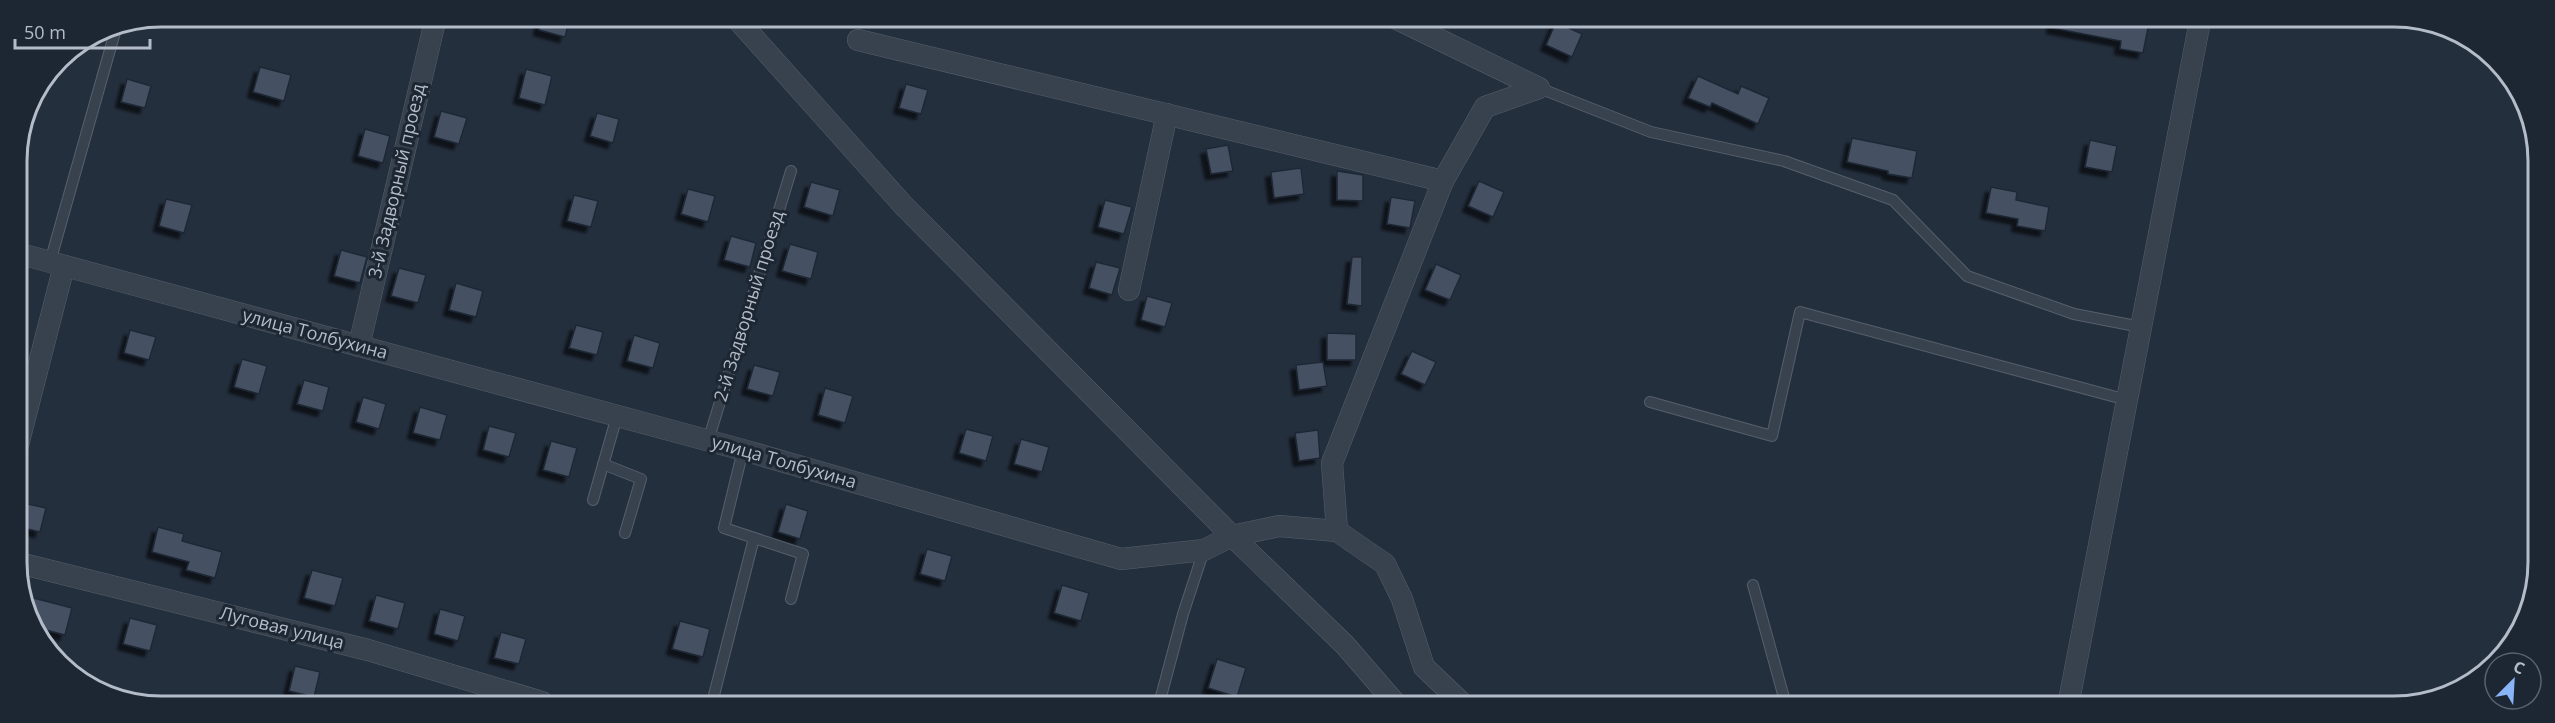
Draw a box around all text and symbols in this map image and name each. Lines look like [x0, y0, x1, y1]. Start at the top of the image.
scale bar [15, 12, 150, 50]
text: 50 m [24, 20, 66, 44]
street label: 3-й Задворный проезд [362, 81, 430, 280]
street label: 2-й Задворный проезд [708, 207, 789, 404]
street label: улица Толбухина [240, 302, 391, 364]
street label: улица Толбухина [709, 429, 860, 493]
street label: Луговая улица [218, 600, 347, 654]
north arrow [2483, 651, 2543, 711]
text: С [2510, 655, 2528, 679]

